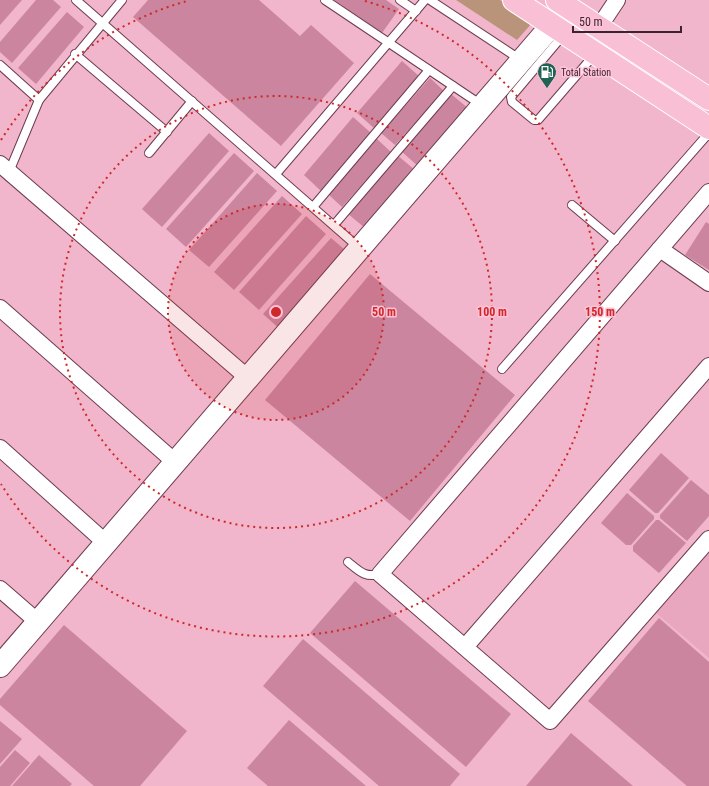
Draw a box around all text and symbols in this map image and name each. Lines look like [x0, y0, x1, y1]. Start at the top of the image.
scale bar [573, 8, 681, 34]
text: 50 m [579, 15, 603, 29]
fuel station icon: Total Station [536, 61, 558, 89]
place label: Total Station [561, 67, 611, 78]
centre of rings [269, 305, 283, 319]
text: 50 m [372, 305, 396, 319]
text: 100 m [477, 305, 507, 319]
text: 150 m [585, 305, 615, 319]

